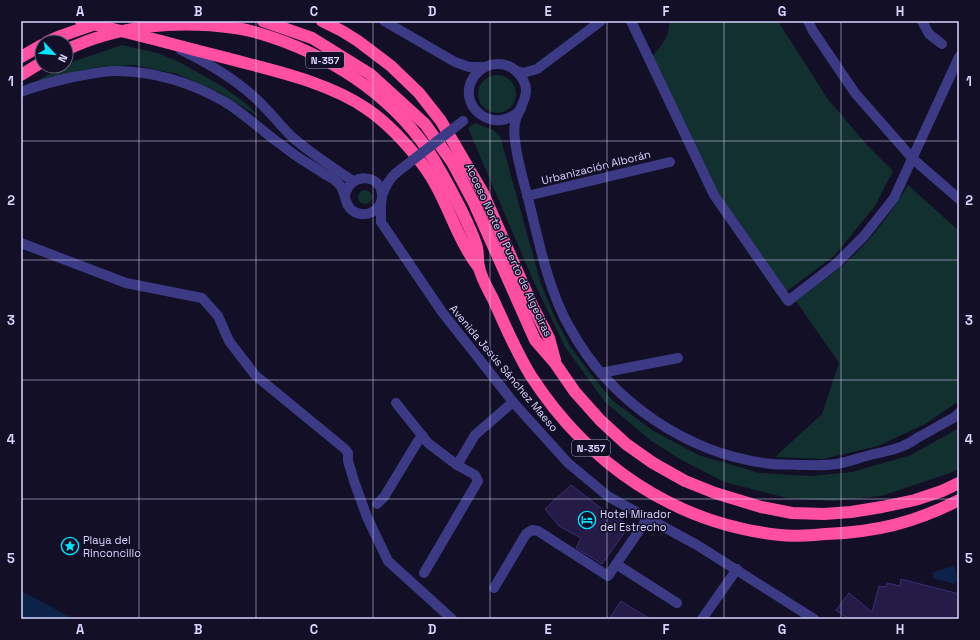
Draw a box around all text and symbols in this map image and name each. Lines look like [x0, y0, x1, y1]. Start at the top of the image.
text: A [76, 3, 85, 20]
text: B [194, 3, 203, 20]
text: C [310, 3, 318, 20]
text: D [428, 3, 437, 20]
text: E [544, 3, 552, 20]
text: F [663, 3, 670, 20]
text: G [778, 3, 786, 20]
text: H [896, 3, 904, 20]
north arrow [34, 34, 74, 74]
text: N [55, 52, 71, 65]
road number: N-357 [306, 52, 344, 68]
text: 1 [8, 73, 14, 90]
text: 1 [966, 73, 972, 90]
street label: Urbanización Alborán [540, 147, 652, 187]
street label: Acceso Norte al Puerto de Algeciras [463, 161, 555, 339]
text: 2 [7, 192, 15, 209]
text: 2 [965, 192, 973, 209]
street label: Avenida Jesús Sánchez Maeso [447, 302, 561, 434]
text: 3 [7, 312, 15, 329]
text: 3 [965, 312, 973, 329]
text: 4 [7, 431, 15, 448]
text: 4 [965, 431, 973, 448]
road number: N-357 [572, 440, 610, 456]
place label: Hotel Mirador del Estrecho [600, 507, 671, 534]
hotel icon: Hotel Mirador del Estrecho [577, 510, 597, 530]
place label: Playa del Rinconcillo [83, 533, 141, 560]
place icon: Playa del Rinconcillo [60, 536, 80, 556]
text: 5 [7, 550, 15, 567]
text: 5 [965, 550, 973, 567]
text: A [76, 621, 85, 638]
text: B [194, 621, 203, 638]
text: C [310, 621, 318, 638]
text: D [428, 621, 437, 638]
text: E [544, 621, 552, 638]
text: F [663, 621, 670, 638]
text: G [778, 621, 786, 638]
text: H [896, 621, 904, 638]

